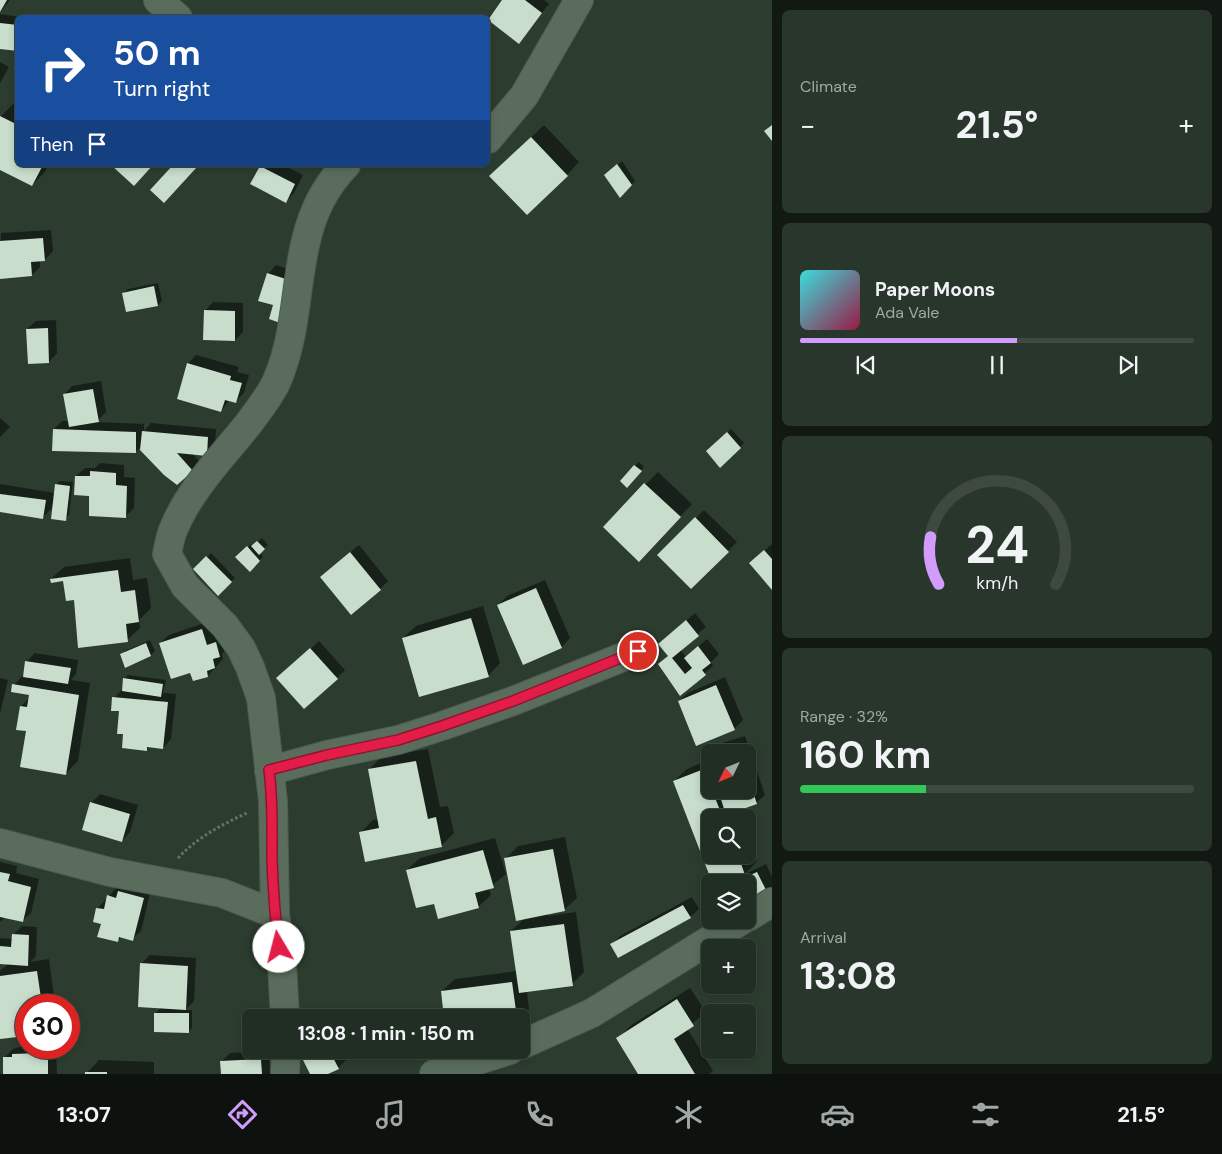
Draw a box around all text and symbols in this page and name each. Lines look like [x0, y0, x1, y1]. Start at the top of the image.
text: 50 m [113, 30, 201, 76]
icon: right [30, 35, 95, 100]
text: Turn right [113, 74, 210, 103]
text: Climate [800, 76, 857, 97]
text: 21.5° [956, 100, 1038, 150]
text: − [800, 107, 815, 144]
text: + [1179, 107, 1194, 144]
icon: arrive [83, 130, 111, 158]
text: Then [30, 132, 73, 157]
text: Paper Moons [875, 277, 995, 302]
text: Ada Vale [875, 302, 939, 323]
icon: previous [852, 351, 880, 379]
icon: pause [983, 351, 1011, 379]
icon: next [1114, 351, 1142, 379]
text: 24 [965, 511, 1029, 579]
text: km/h [976, 571, 1018, 595]
pin [617, 630, 659, 672]
icon: arrive [624, 637, 652, 665]
text: Range · 32% [800, 706, 888, 727]
text: 160 km [800, 730, 931, 780]
north arrow [701, 744, 756, 799]
map controls [701, 744, 756, 1059]
button: search [701, 809, 756, 864]
button: layers [701, 874, 756, 929]
position arrow [252, 920, 304, 972]
text: Arrival [800, 927, 847, 948]
button: + [701, 939, 756, 994]
text: 13:08 [800, 951, 897, 1001]
speed limit sign: 30 [15, 994, 80, 1059]
button: − [701, 1004, 756, 1059]
text: 13:08 · 1 min · 150 m [298, 1021, 474, 1046]
icon: directions [225, 1097, 260, 1132]
icon: music [373, 1097, 408, 1132]
icon: phone [522, 1097, 557, 1132]
icon: climate [671, 1097, 706, 1132]
icon: car [820, 1097, 855, 1132]
icon: filters [968, 1097, 1003, 1132]
text: 13:07 [57, 1100, 111, 1129]
text: 21.5° [1117, 1100, 1165, 1129]

